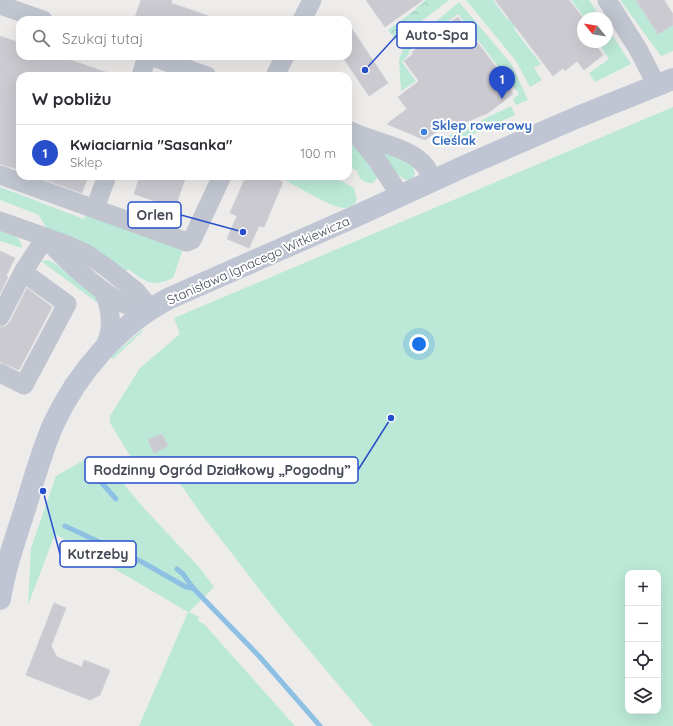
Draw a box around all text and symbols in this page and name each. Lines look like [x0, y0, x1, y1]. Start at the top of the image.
north arrow [577, 12, 613, 48]
search box [16, 16, 352, 60]
callout: Auto-Spa [397, 22, 476, 48]
text: Auto-Spa [406, 26, 468, 44]
icon: search [30, 27, 52, 49]
text: Szukaj tutaj [62, 29, 143, 48]
pin: 1 [489, 66, 515, 99]
text: W pobliżu [32, 88, 112, 109]
place label: Sklep rowerowy Cieślak [432, 117, 532, 148]
marker: Sklep rowerowy Cieślak [419, 127, 429, 137]
text: Kwiaciarnia "Sasanka" [70, 135, 232, 154]
text: 1 [42, 145, 48, 161]
text: 100 m [300, 145, 336, 161]
text: Sklep [70, 154, 102, 170]
callout: Orlen [128, 202, 181, 228]
text: Orlen [137, 206, 173, 224]
street label: Stanisława Ignacego Witkiewicza [164, 212, 352, 308]
your location [409, 334, 429, 354]
callout: Rodzinny Ogród Działkowy „Pogodny” [85, 457, 358, 483]
text: Rodzinny Ogród Działkowy „Pogodny” [93, 461, 351, 479]
callout: Kutrzeby [60, 541, 136, 567]
text: Kutrzeby [68, 545, 128, 563]
map controls [625, 570, 661, 714]
button: + [625, 570, 661, 606]
button: − [625, 606, 661, 642]
button: locate [625, 642, 661, 678]
button: layers [625, 678, 661, 714]

